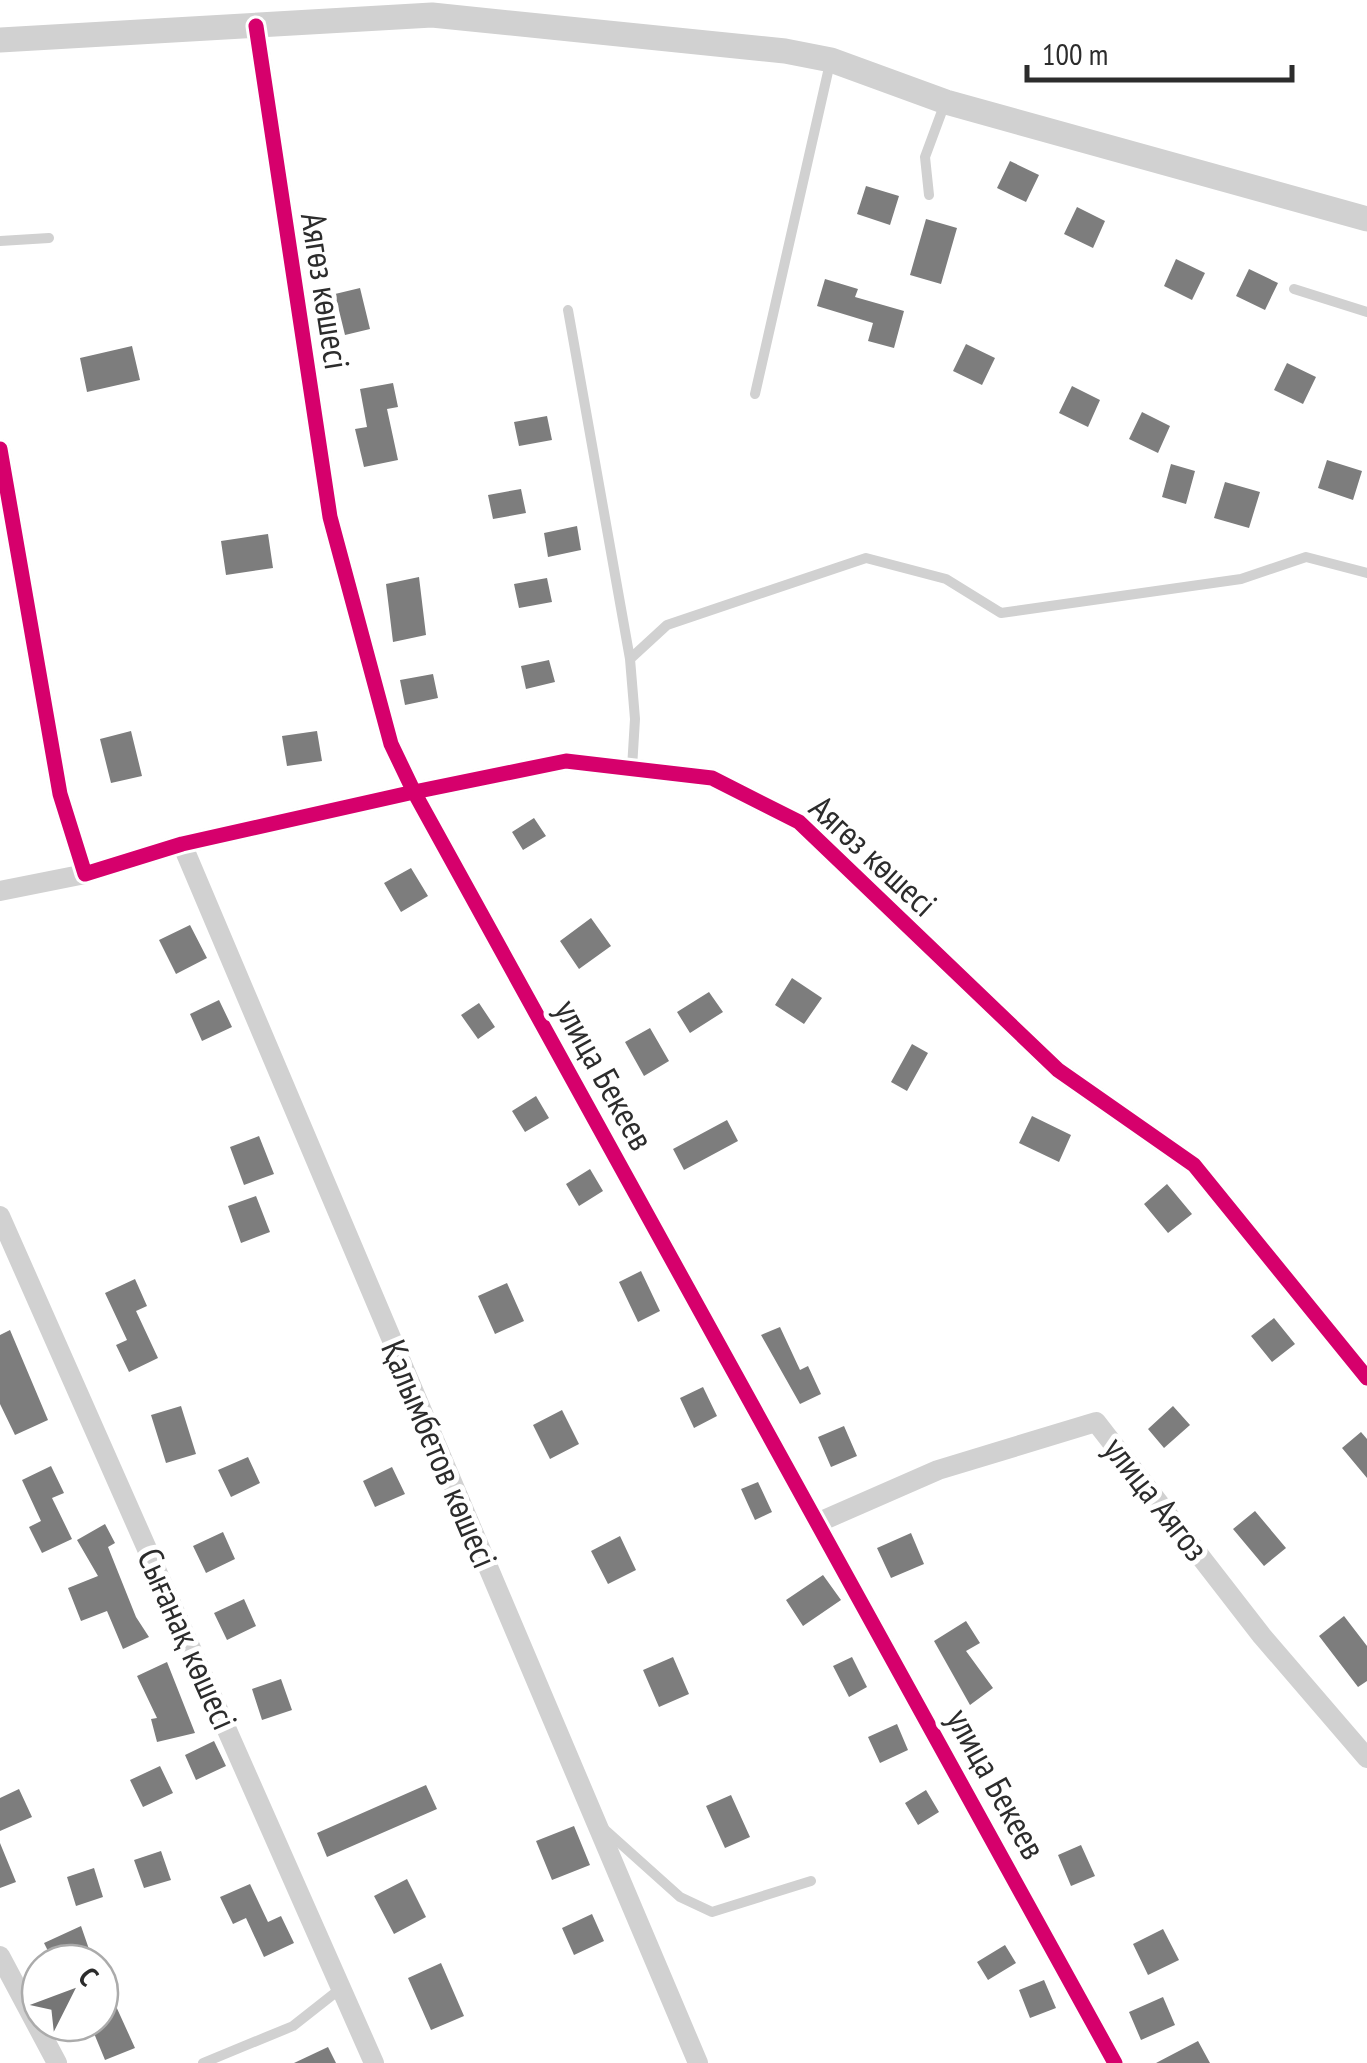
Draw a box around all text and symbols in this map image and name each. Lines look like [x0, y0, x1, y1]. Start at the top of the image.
scale bar [1027, 20, 1292, 82]
text: 100 m [1042, 34, 1108, 73]
street label: Аягөз көшесі [291, 209, 361, 372]
street label: Аягөз көшесі [800, 785, 947, 926]
street label: улица Бекеев [545, 991, 665, 1158]
street label: Қалымбетов көшесі [371, 1333, 509, 1575]
street label: улица Аягоз [1094, 1427, 1220, 1570]
street label: Сығанақ көшесі [127, 1541, 248, 1737]
street label: улица Бекеев [937, 1700, 1057, 1867]
north arrow [20, 1943, 120, 2043]
text: С [71, 1959, 107, 1993]

